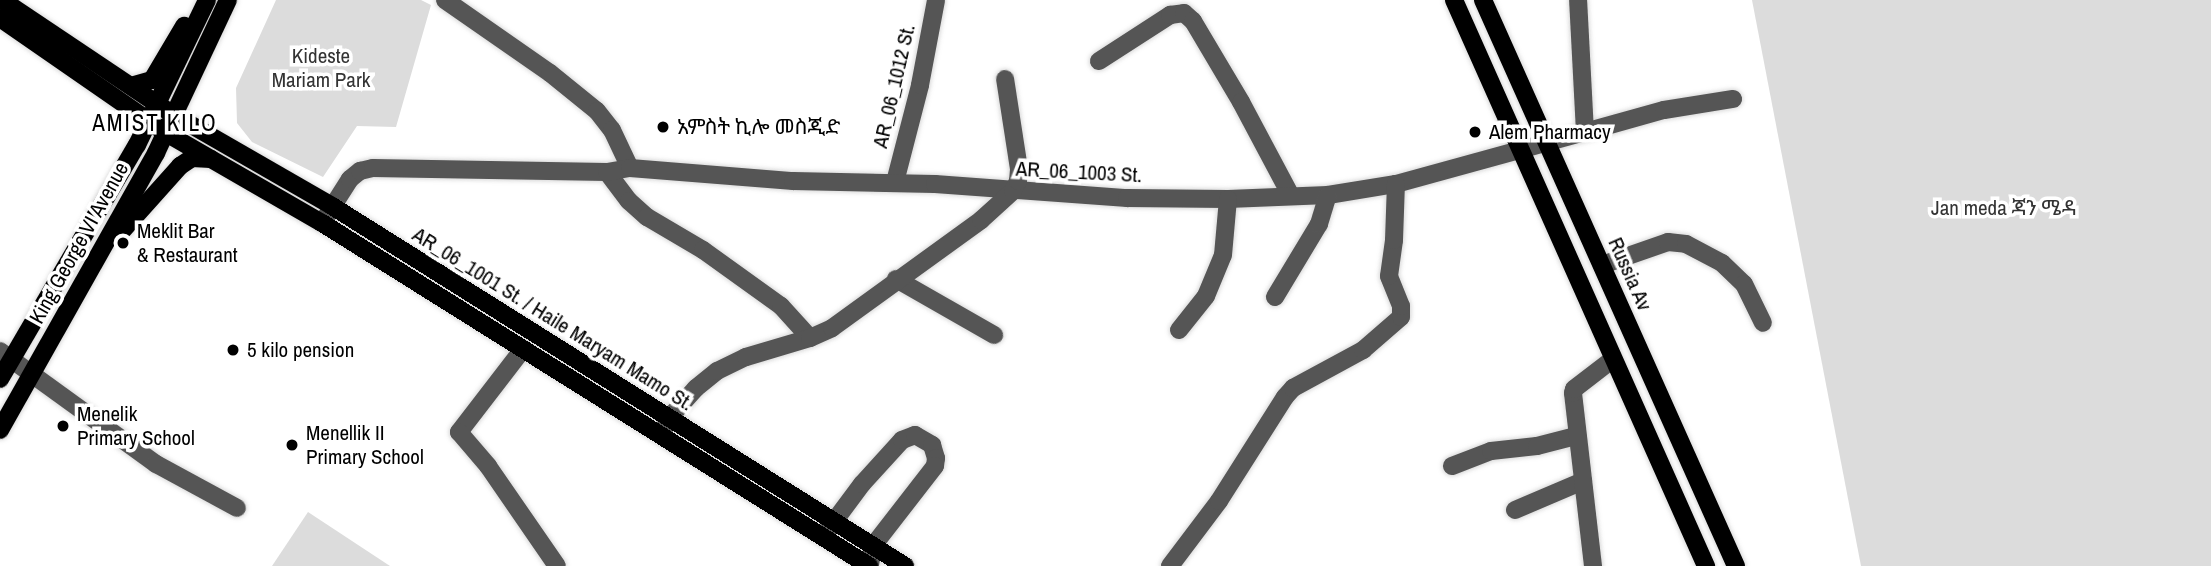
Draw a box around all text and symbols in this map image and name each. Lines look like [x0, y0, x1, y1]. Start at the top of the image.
street label: AR_06_1012 St. [868, 22, 920, 150]
park label: Kideste Mariam Park [272, 43, 370, 93]
district label: AMIST KILO [93, 109, 217, 137]
place label: አምስት ኪሎ መስጂድ [677, 114, 840, 140]
marker: አምስት ኪሎ መስጂድ [655, 119, 671, 135]
place label: Alem Pharmacy [1489, 119, 1611, 145]
marker: Alem Pharmacy [1467, 124, 1483, 140]
street label: AR_06_1003 St. [1015, 156, 1143, 188]
street label: King George VI Avenue [24, 157, 134, 329]
park label: Jan meda ጃን ሜዳ [1931, 195, 2077, 221]
place label: Meklit Bar & Restaurant [137, 218, 238, 268]
street label: AR_06_1001 St. / Haile Maryam Mamo St. [408, 222, 698, 416]
street label: Russia Av [1603, 233, 1657, 315]
marker: Meklit Bar & Restaurant [115, 235, 131, 251]
place label: 5 kilo pension [247, 337, 354, 363]
marker: 5 kilo pension [225, 342, 241, 358]
place label: Menelik Primary School [77, 401, 195, 451]
marker: Menelik Primary School [55, 418, 71, 434]
place label: Menellik II Primary School [306, 420, 424, 470]
marker: Menellik II Primary School [284, 437, 300, 453]

